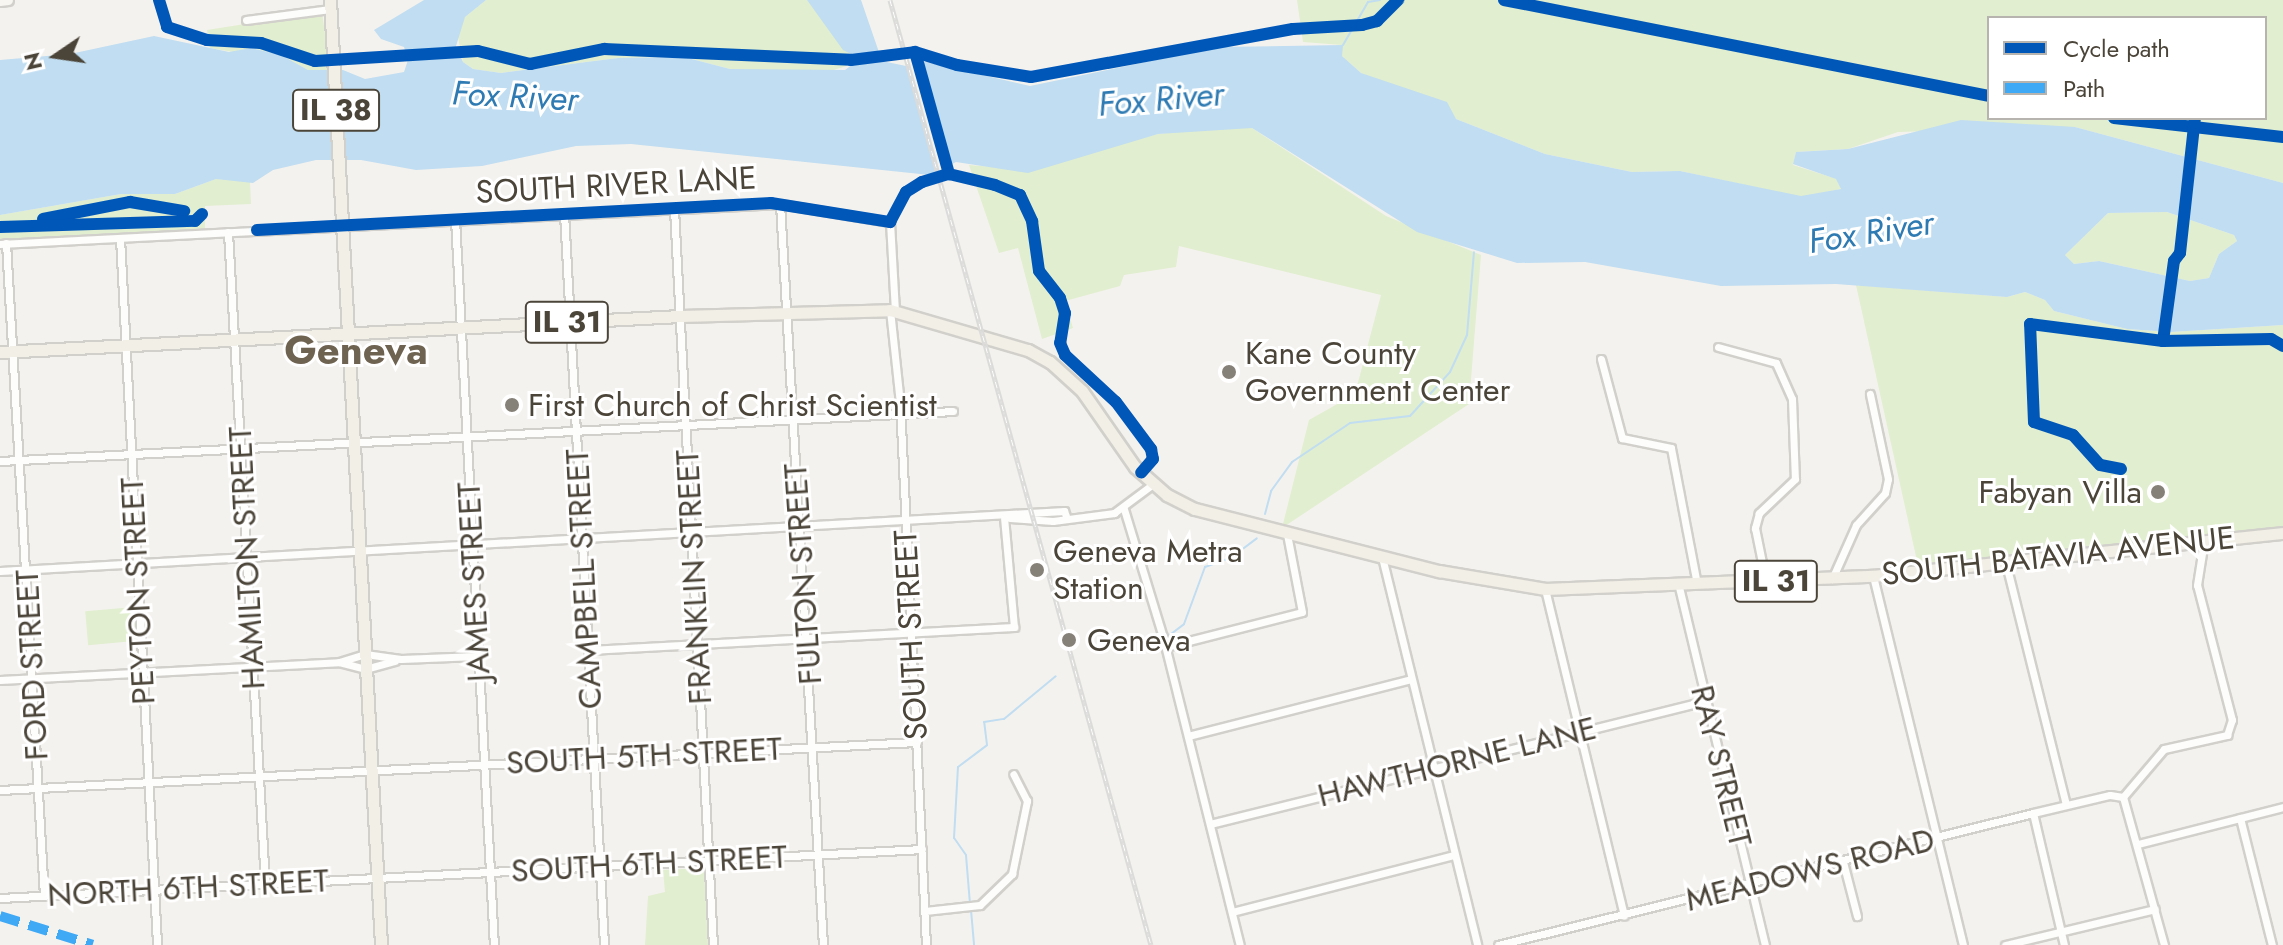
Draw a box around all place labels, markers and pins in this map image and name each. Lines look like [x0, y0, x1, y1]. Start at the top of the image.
place label: Kane County Government Center [1245, 335, 1511, 410]
marker: Kane County Government Center [1220, 363, 1238, 381]
place label: First Church of Christ Scientist [528, 386, 937, 424]
marker: First Church of Christ Scientist [503, 396, 521, 414]
place label: Fabyan Villa [1978, 473, 2142, 511]
marker: Fabyan Villa [2149, 483, 2167, 501]
place label: Geneva Metra Station [1053, 533, 1243, 608]
marker: Geneva Metra Station [1028, 561, 1046, 579]
place label: Geneva [1087, 621, 1191, 659]
marker: Geneva [1058, 629, 1080, 651]

